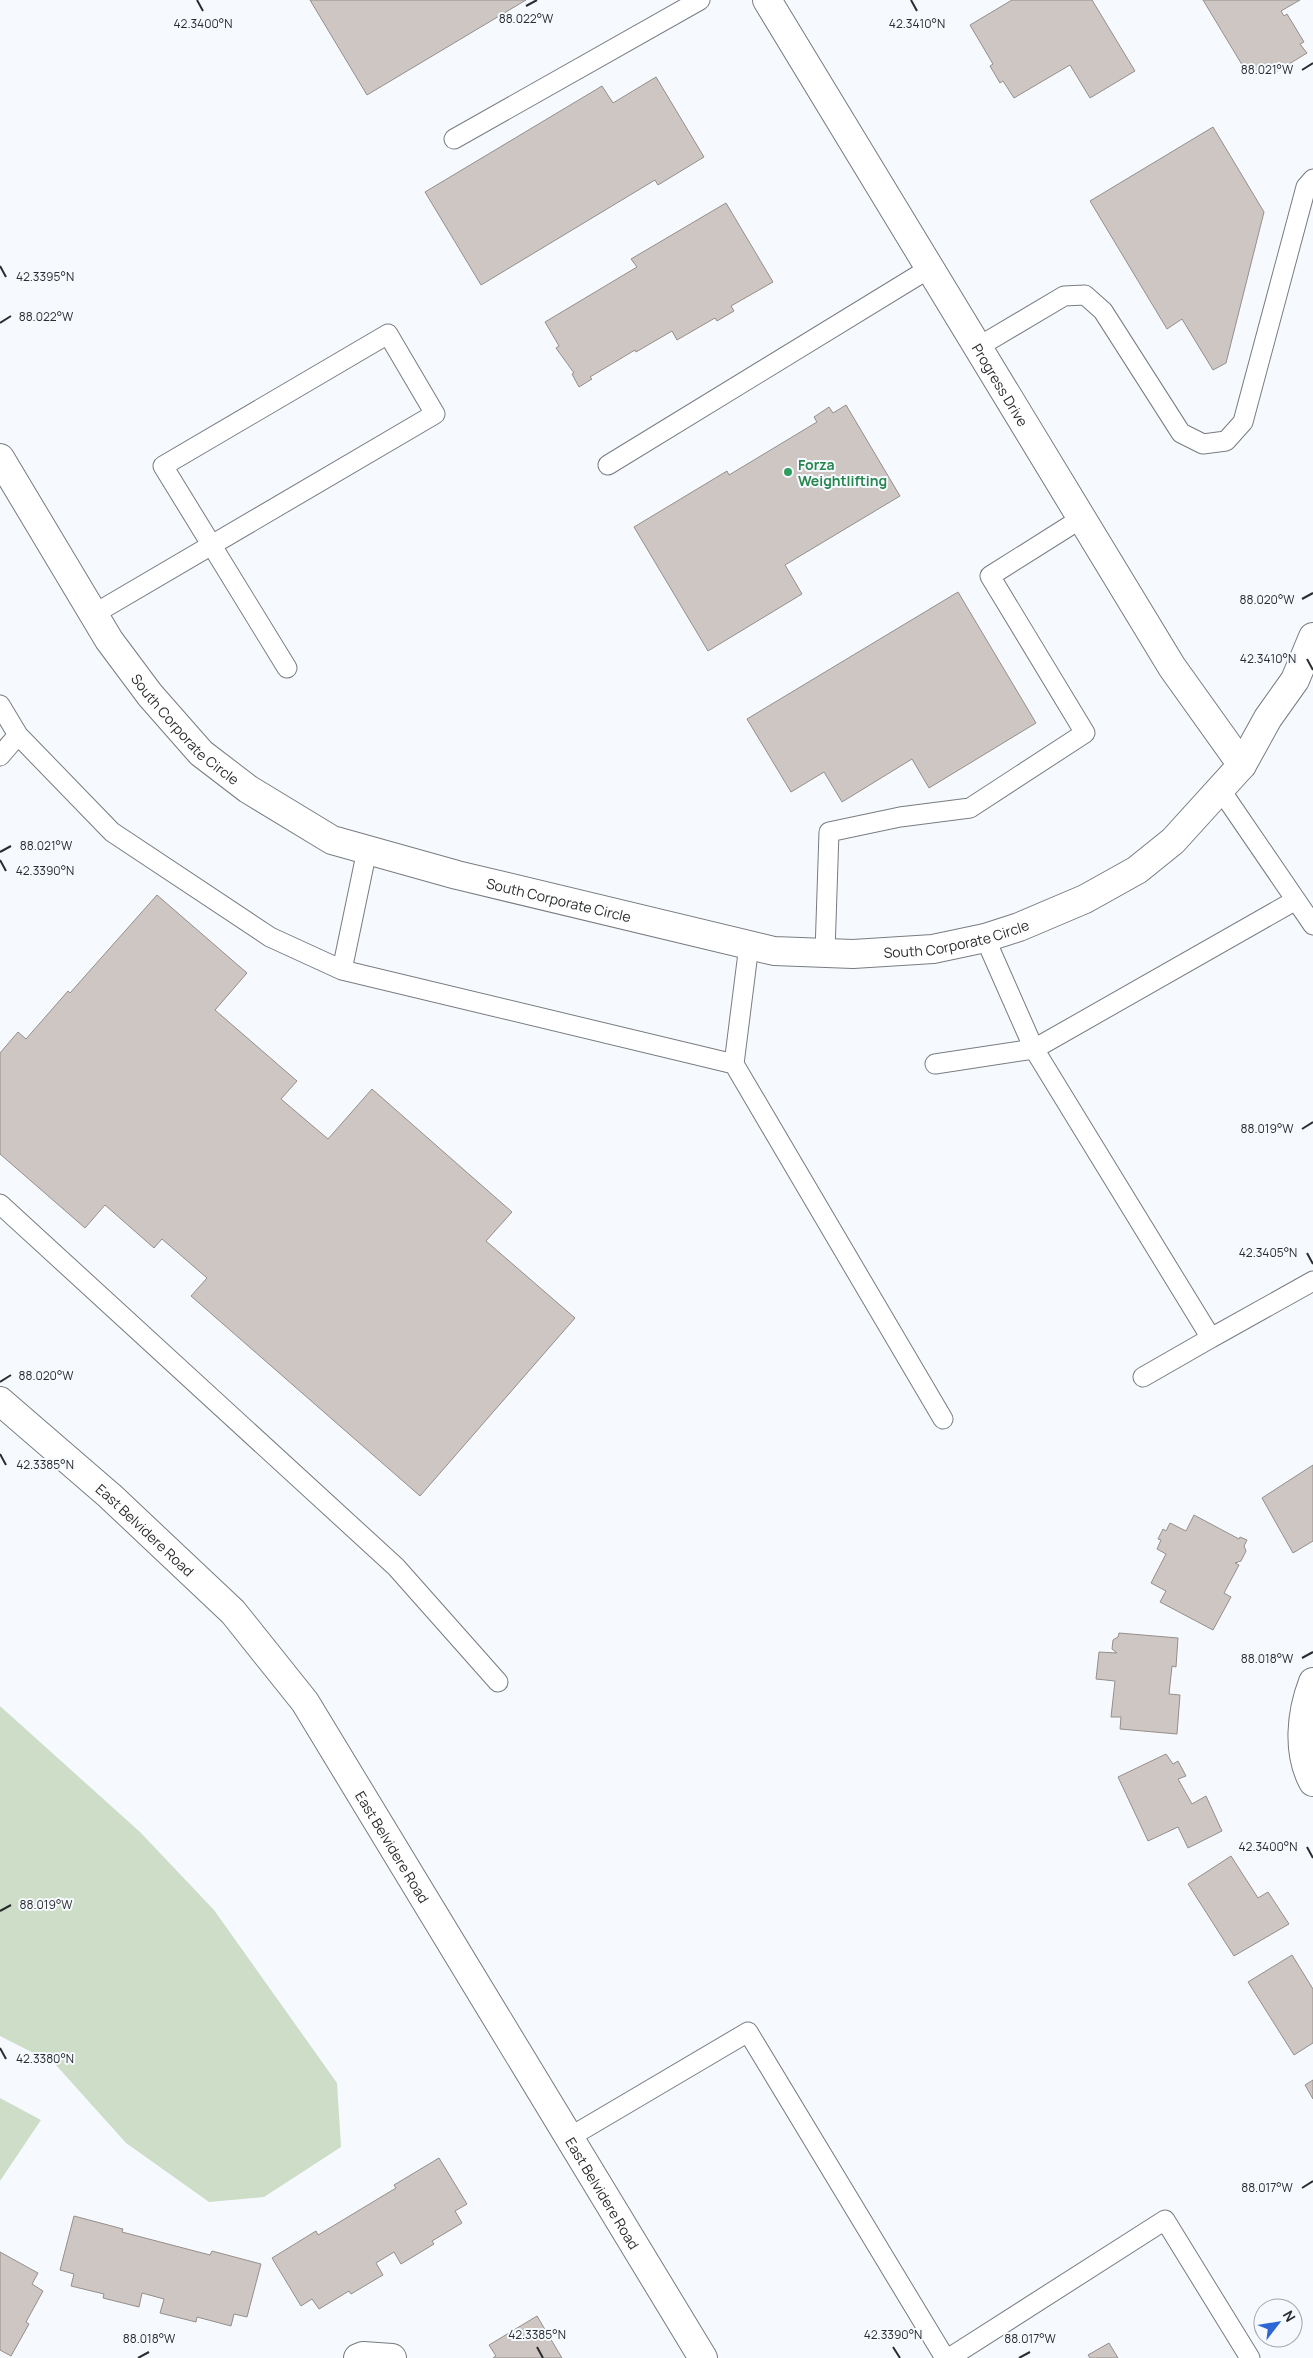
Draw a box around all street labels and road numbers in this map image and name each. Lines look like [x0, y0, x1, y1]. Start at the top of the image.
street label: Progress Drive [968, 340, 1033, 429]
street label: South Corporate Circle [128, 669, 243, 789]
street label: South Corporate Circle [485, 873, 633, 926]
street label: South Corporate Circle [883, 914, 1032, 962]
street label: East Belvidere Road [92, 1479, 198, 1580]
street label: East Belvidere Road [352, 1787, 434, 1906]
street label: East Belvidere Road [562, 2134, 644, 2253]

